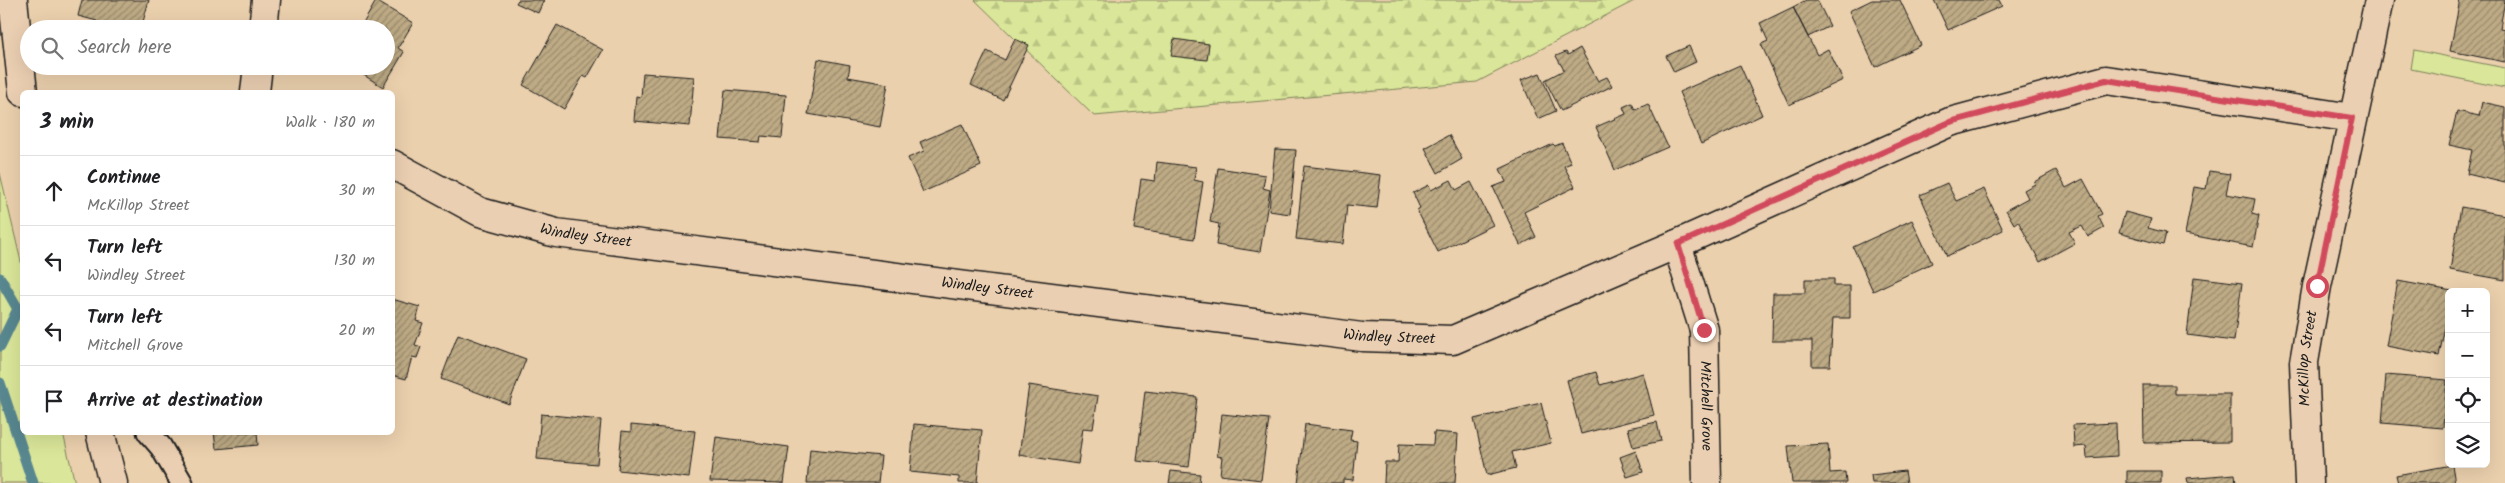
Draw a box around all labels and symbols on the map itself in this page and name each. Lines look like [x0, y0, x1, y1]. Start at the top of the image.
street label: Windley Street [537, 217, 633, 255]
street label: Windley Street [940, 271, 1035, 306]
route start [2306, 275, 2329, 298]
street label: McKillop Street [2292, 308, 2325, 407]
route end [1693, 319, 1716, 342]
street label: Windley Street [1342, 323, 1436, 351]
street label: Mitchell Grove [1693, 361, 1718, 451]

